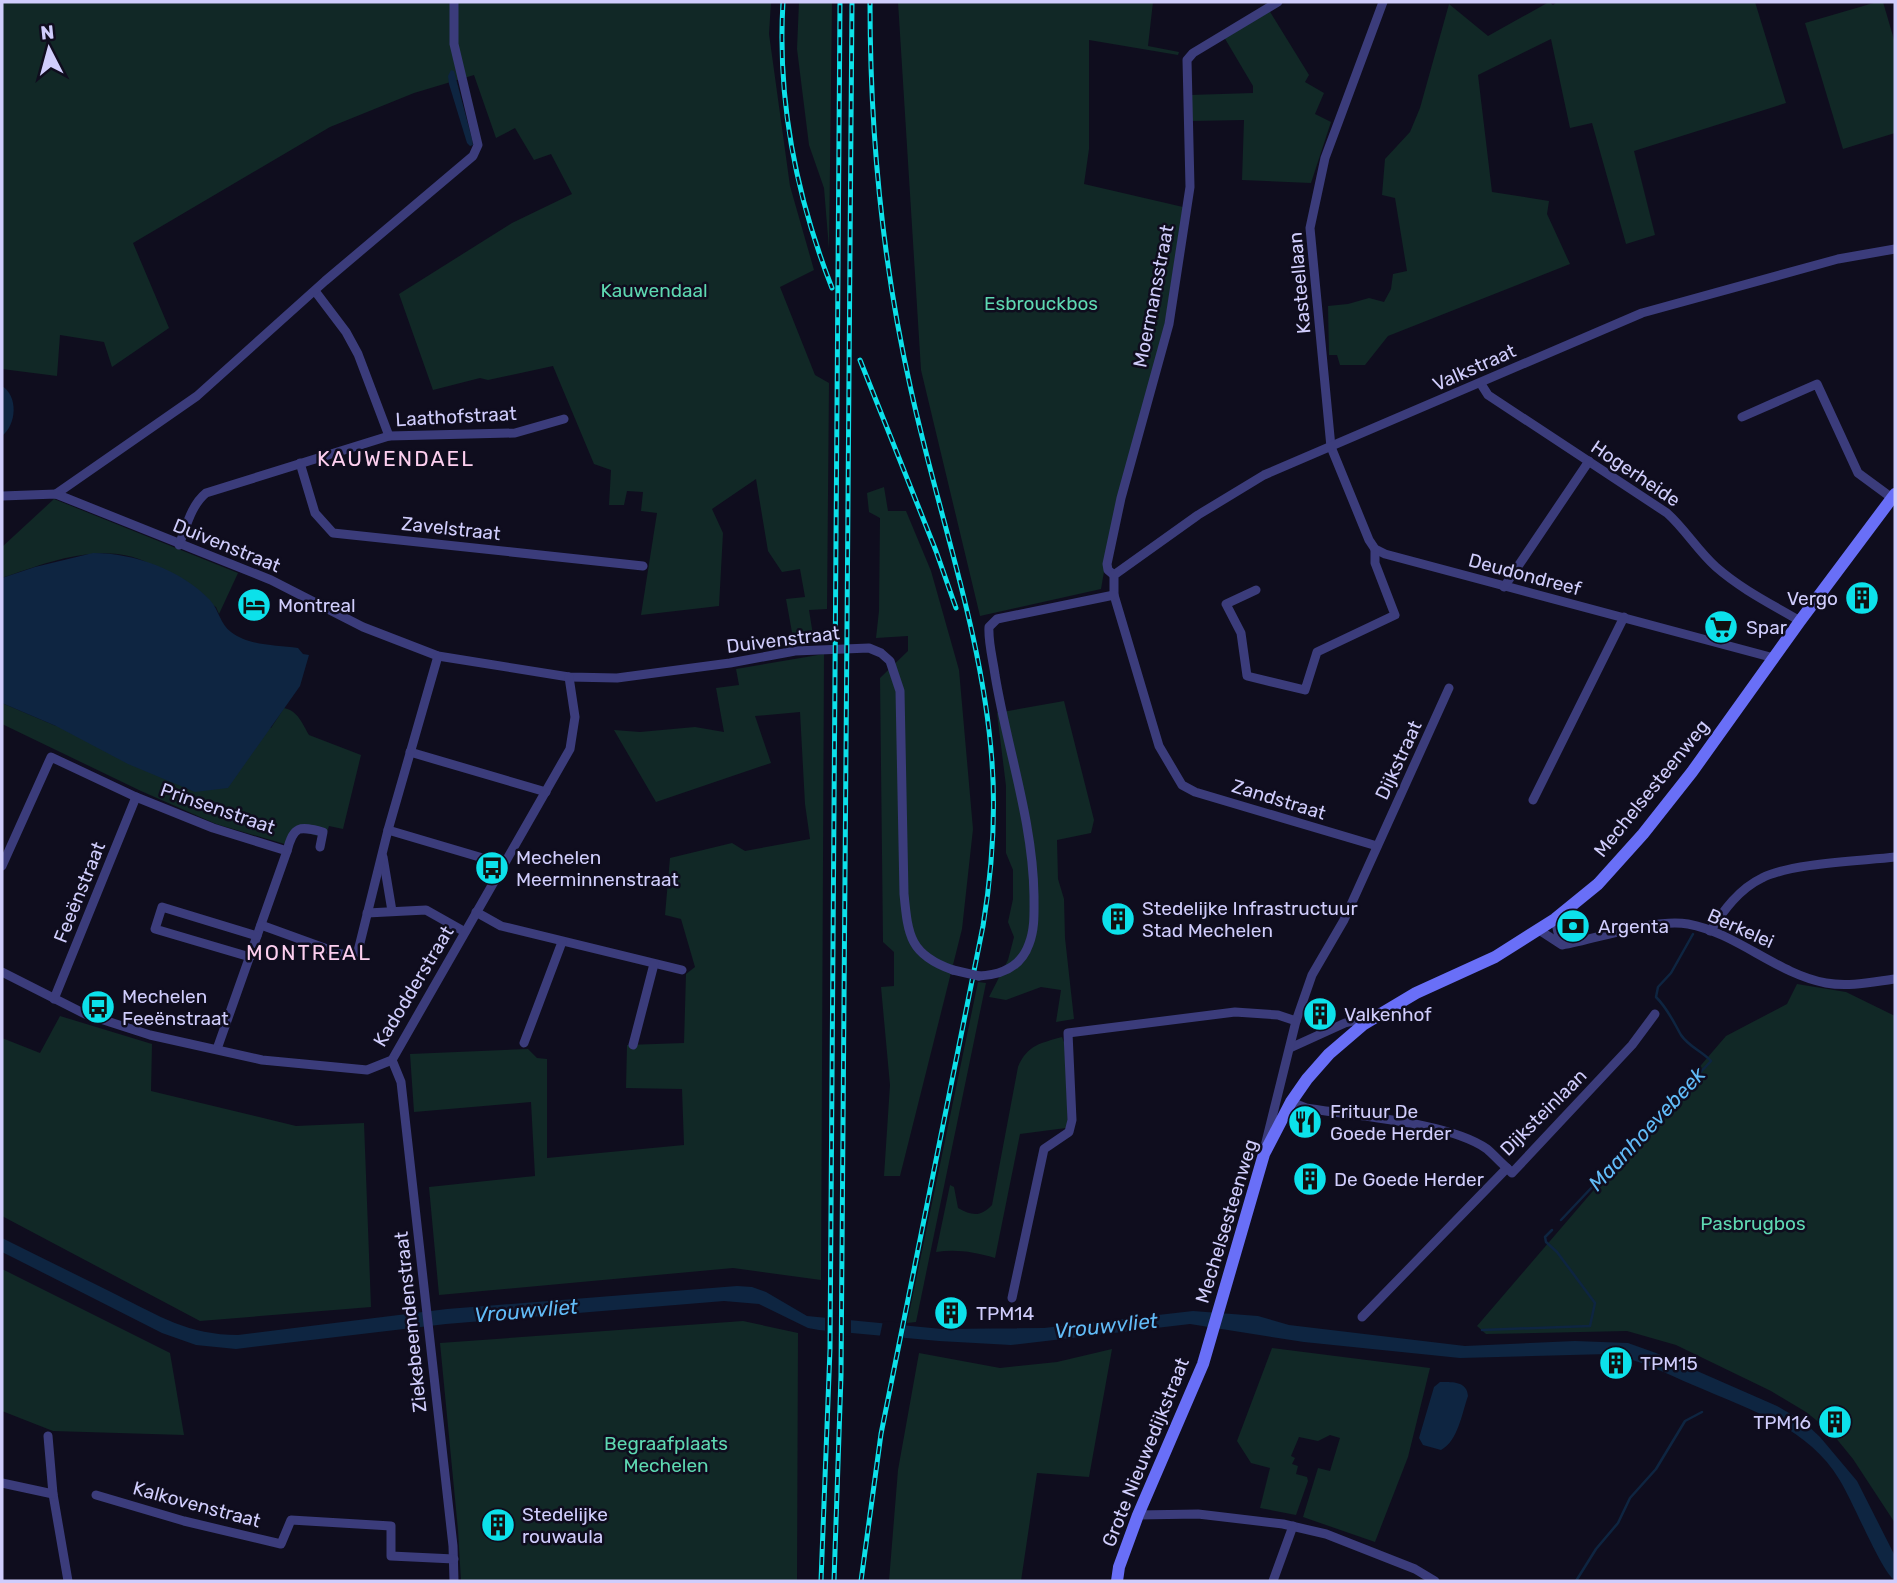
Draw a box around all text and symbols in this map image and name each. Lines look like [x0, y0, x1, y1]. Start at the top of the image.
north arrow [14, 14, 84, 84]
text: N [39, 20, 55, 45]
street label: Moermansstraat [1128, 222, 1179, 369]
street label: Kasteellaan [1284, 231, 1315, 335]
park label: Kauwendaal [600, 279, 708, 302]
park label: Esbrouckbos [984, 292, 1098, 315]
street label: Valkstraat [1429, 339, 1520, 396]
street label: Laathofstraat [395, 402, 518, 431]
street label: Hogerheide [1587, 435, 1685, 512]
district label: KAUWENDAEL [317, 446, 475, 471]
street label: Zavelstraat [400, 512, 502, 545]
street label: Duivenstraat [170, 513, 284, 578]
street label: Deudondreef [1466, 548, 1584, 601]
building icon: Vergo [1843, 579, 1881, 617]
hotel icon: Montreal [235, 586, 273, 624]
place label: Vergo [1787, 587, 1838, 610]
place label: Montreal [278, 594, 356, 617]
supermarket icon: Spar [1702, 608, 1740, 646]
place label: Spar [1746, 616, 1788, 639]
street label: Duivenstraat [725, 621, 842, 658]
street label: Mechelsesteenweg [1589, 715, 1714, 862]
street label: Dijkstraat [1370, 716, 1427, 803]
street label: Zandstraat [1229, 774, 1329, 825]
street label: Prinsenstraat [157, 778, 279, 839]
street label: Feeënstraat [49, 838, 110, 946]
place label: Mechelen Meerminnenstraat [516, 846, 679, 891]
bus stop icon: Mechelen Meerminnenstraat [473, 849, 511, 887]
place label: Stedelijke Infrastructuur Stad Mechelen [1142, 897, 1358, 942]
building icon: Stedelijke Infrastructuur Stad Mechelen [1099, 900, 1137, 938]
street label: Berkelei [1704, 904, 1778, 953]
bank icon: Argenta [1554, 907, 1592, 945]
place label: Argenta [1598, 915, 1669, 938]
street label: Kadodderstraat [368, 921, 459, 1051]
district label: MONTREAL [246, 940, 372, 965]
place label: Mechelen Feeënstraat [122, 985, 229, 1030]
bus stop icon: Mechelen Feeënstraat [79, 988, 117, 1026]
building icon: Valkenhof [1301, 995, 1339, 1033]
place label: Valkenhof [1344, 1003, 1432, 1026]
water label: Maanhoevebeek [1583, 1061, 1711, 1196]
street label: Dijksteinlaan [1495, 1064, 1591, 1160]
place label: Frituur De Goede Herder [1330, 1100, 1452, 1145]
restaurant icon: Frituur De Goede Herder [1286, 1103, 1324, 1141]
street label: Mechelsesteenweg [1191, 1136, 1262, 1306]
building icon: De Goede Herder [1291, 1160, 1329, 1198]
place label: De Goede Herder [1334, 1168, 1485, 1191]
park label: Pasbrugbos [1700, 1212, 1806, 1235]
street label: Ziekebeemdenstraat [389, 1230, 431, 1414]
water label: Vrouwvliet [473, 1293, 580, 1327]
building icon: TPM14 [932, 1294, 970, 1332]
place label: TPM14 [976, 1302, 1034, 1325]
water label: Vrouwvliet [1053, 1308, 1160, 1343]
building icon: TPM15 [1597, 1344, 1635, 1382]
place label: TPM15 [1640, 1352, 1698, 1375]
street label: Grote Nieuwedijkstraat [1097, 1354, 1194, 1550]
building icon: TPM16 [1816, 1403, 1854, 1441]
place label: TPM16 [1753, 1411, 1811, 1434]
park label: Begraafplaats Mechelen [604, 1432, 728, 1477]
street label: Kalkovenstraat [131, 1476, 264, 1533]
place label: Stedelijke rouwaula [522, 1503, 608, 1548]
building icon: Stedelijke rouwaula [479, 1506, 517, 1544]

